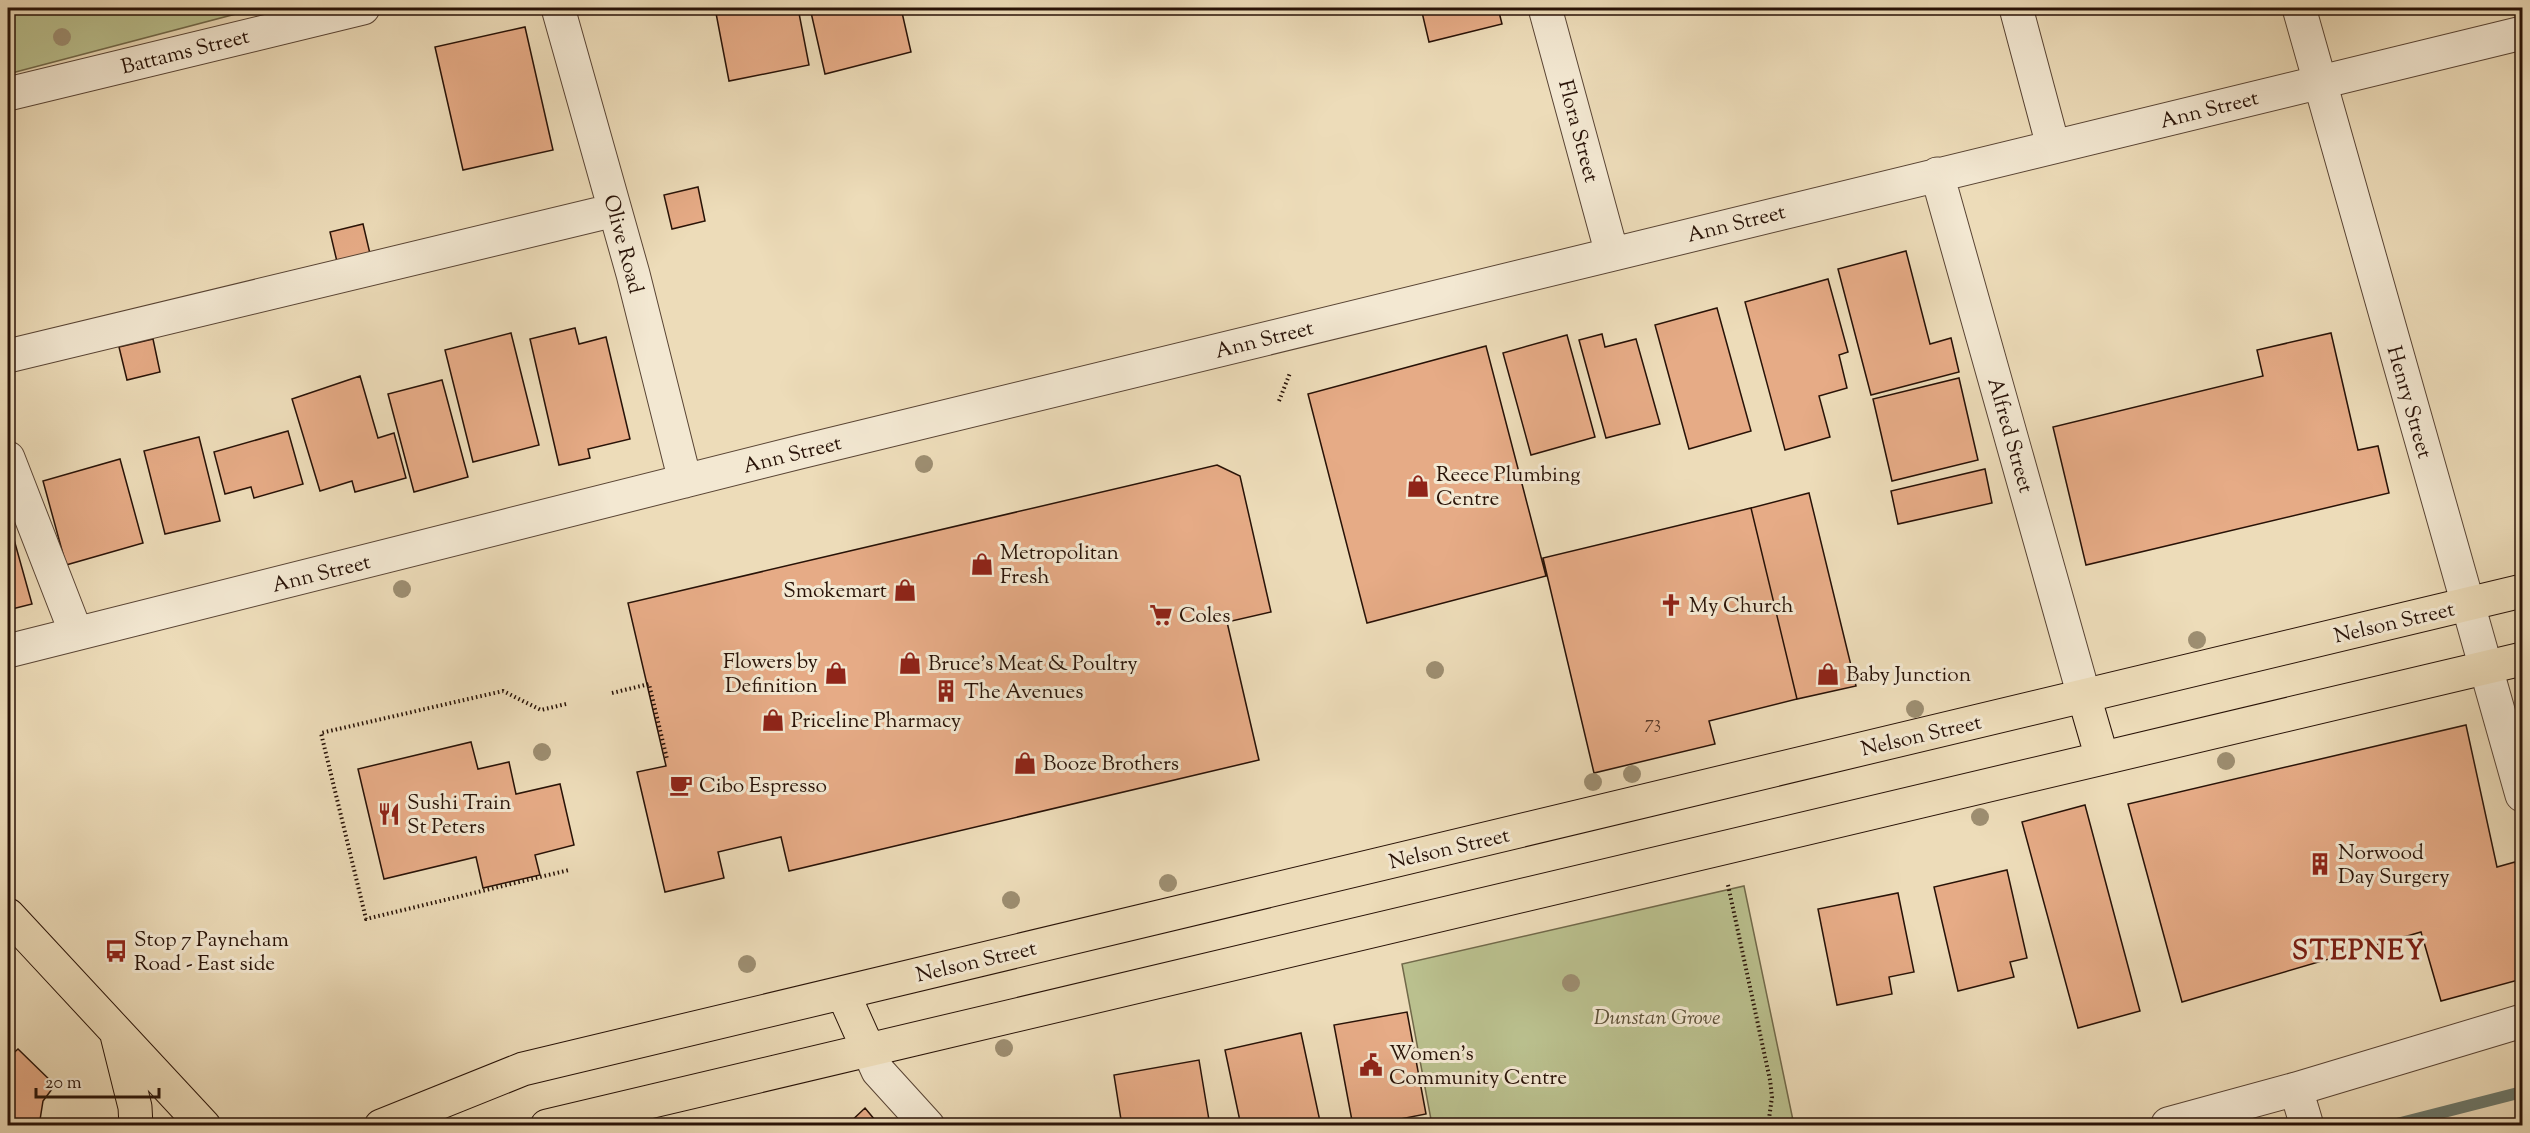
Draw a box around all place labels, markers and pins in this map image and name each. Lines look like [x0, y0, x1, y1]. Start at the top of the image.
place label: Reece Plumbing Centre [1436, 461, 1580, 515]
shop icon: Reece Plumbing Centre [1405, 473, 1431, 499]
place label: Metropolitan Fresh [1000, 539, 1119, 593]
shop icon: Metropolitan Fresh [969, 551, 995, 577]
place label: Smokemart [783, 577, 887, 607]
shop icon: Smokemart [892, 577, 918, 603]
church icon: My Church [1658, 592, 1684, 618]
place label: My Church [1689, 592, 1794, 622]
supermarket icon: Coles [1148, 602, 1174, 628]
place label: Coles [1179, 602, 1230, 632]
place label: Flowers by Definition [723, 648, 819, 702]
shop icon: Bruce's Meat & Poultry [897, 650, 923, 676]
place label: Bruce's Meat & Poultry [928, 650, 1138, 680]
shop icon: Flowers by Definition [823, 660, 849, 686]
shop icon: Baby Junction [1815, 661, 1841, 687]
place label: Baby Junction [1846, 661, 1971, 691]
building icon: The Avenues [933, 678, 959, 704]
place label: The Avenues [964, 678, 1084, 708]
shop icon: Priceline Pharmacy [760, 707, 786, 733]
place label: Priceline Pharmacy [791, 707, 962, 737]
shop icon: Booze Brothers [1012, 750, 1038, 776]
place label: Booze Brothers [1043, 750, 1179, 780]
cafe icon: Cibo Espresso [668, 772, 694, 798]
place label: Cibo Espresso [699, 772, 827, 802]
place label: Sushi Train St Peters [407, 789, 511, 843]
restaurant icon: Sushi Train St Peters [376, 801, 402, 827]
place label: Norwood Day Surgery [2338, 839, 2450, 893]
building icon: Norwood Day Surgery [2307, 851, 2333, 877]
place label: Stop 7 Payneham Road - East side [134, 926, 289, 980]
bus stop icon: Stop 7 Payneham Road - East side [103, 938, 129, 964]
place label: Women's Community Centre [1389, 1040, 1567, 1094]
public building icon: Women's Community Centre [1358, 1052, 1384, 1078]

